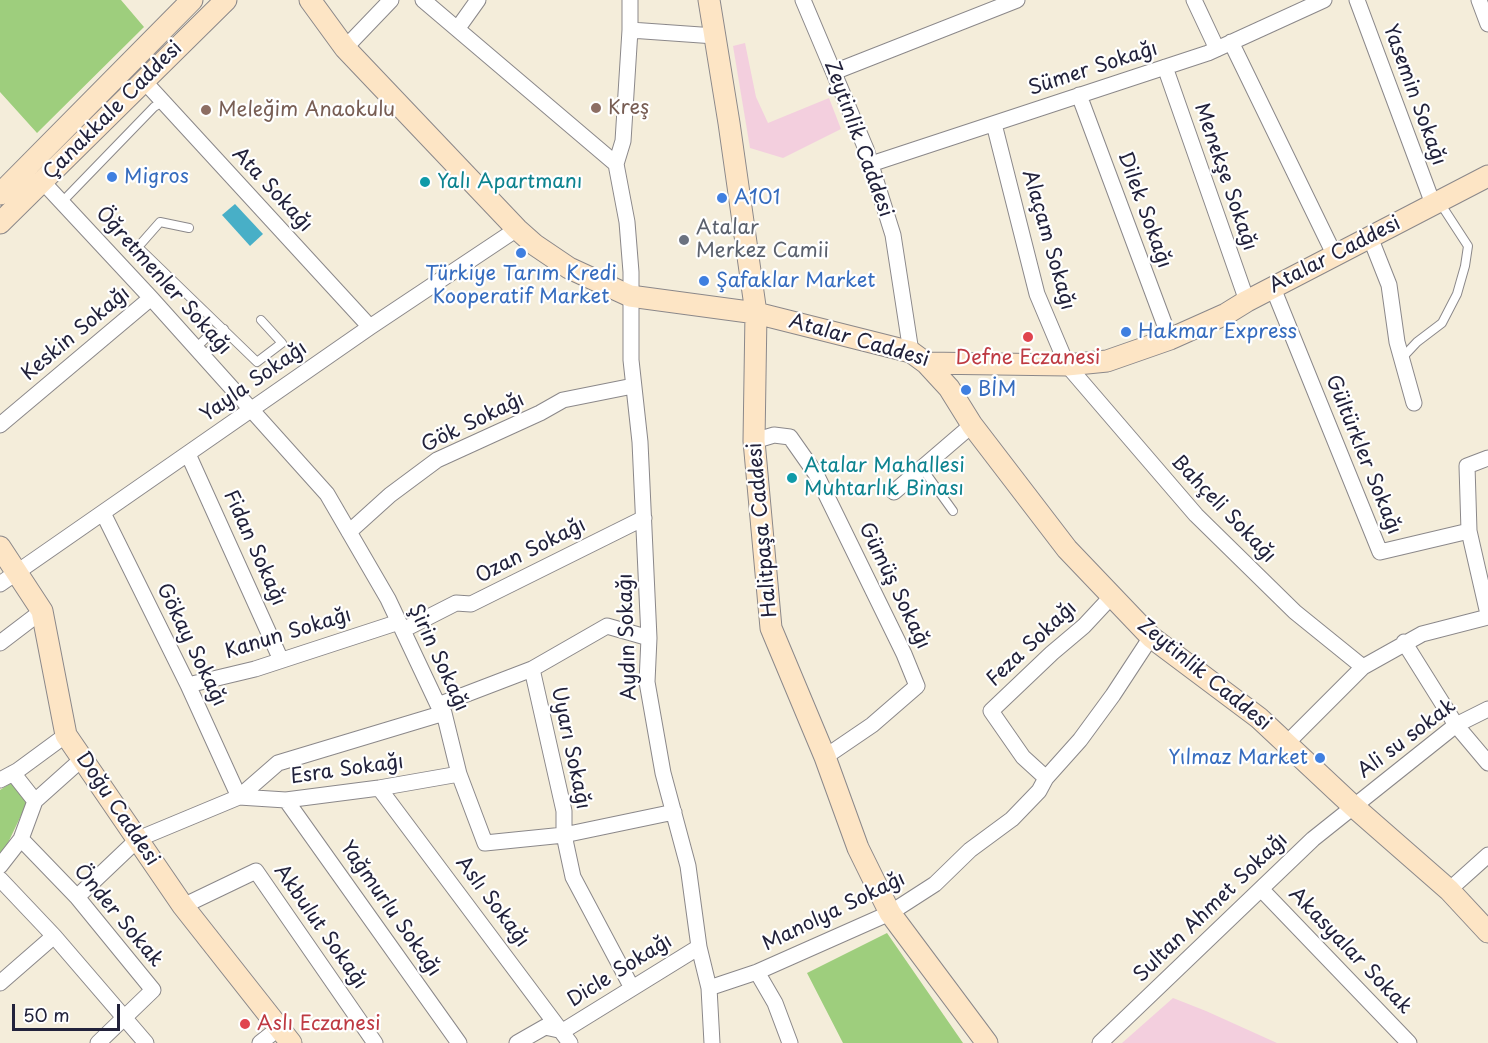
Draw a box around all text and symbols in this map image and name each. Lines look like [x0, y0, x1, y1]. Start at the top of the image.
street label: Yasemin Sokağı [1377, 21, 1451, 169]
street label: Çanakkale Caddesi [39, 37, 187, 185]
street label: Sümer Sokağı [1026, 37, 1160, 101]
street label: Zeytinlik Caddesi [819, 58, 897, 220]
place label: Kreş [608, 96, 649, 120]
place label: Meleğim Anaokulu [218, 98, 395, 122]
street label: Menekşe Sokağı [1189, 100, 1261, 254]
marker: Kreş [589, 101, 603, 115]
marker: Meleğim Anaokulu [199, 103, 213, 117]
street label: Ata Sokağı [227, 143, 317, 237]
street label: Dilek Sokağı [1112, 149, 1176, 271]
place label: Migros [124, 165, 189, 189]
street label: Alaçam Sokağı [1017, 167, 1079, 313]
marker: Migros [105, 170, 119, 184]
place label: Yalı Apartmanı [437, 170, 582, 194]
marker: Yalı Apartmanı [418, 175, 432, 189]
place label: A101 [734, 186, 780, 210]
marker: A101 [715, 191, 729, 205]
street label: Öğretmenler Sokağı [90, 202, 236, 360]
street label: Atalar Caddesi [1265, 212, 1405, 298]
place label: Atalar Merkez Camii [696, 216, 829, 263]
marker: Atalar Merkez Camii [677, 233, 691, 247]
marker: Türkiye Tarım Kredi Kooperatif Market [514, 246, 528, 260]
place label: Türkiye Tarım Kredi Kooperatif Market [425, 262, 617, 309]
place label: Şafaklar Market [716, 269, 875, 293]
marker: Şafaklar Market [697, 274, 711, 288]
street label: Keskin Sokağı [17, 282, 135, 386]
street label: Atalar Caddesi [786, 310, 932, 372]
place label: Hakmar Express [1138, 320, 1297, 344]
marker: Hakmar Express [1119, 325, 1133, 339]
marker: Defne Eczanesi [1021, 330, 1035, 344]
street label: Yayla Sokağı [196, 337, 312, 427]
place label: Defne Eczanesi [956, 346, 1100, 370]
street label: Gültürkler Sokağı [1320, 372, 1406, 538]
place label: BİM [978, 378, 1016, 402]
marker: BİM [959, 383, 973, 397]
street label: Gök Sokağı [418, 388, 528, 458]
street label: Halitpaşa Caddesi [743, 442, 783, 618]
street label: Bahçeli Sokağı [1166, 450, 1280, 568]
place label: Atalar Mahallesi Muhtarlık Binası [804, 454, 965, 501]
marker: Atalar Mahallesi Muhtarlık Binası [785, 471, 799, 485]
street label: Fidan Sokağı [218, 487, 290, 609]
street label: Ozan Sokağı [472, 513, 590, 589]
street label: Gümüş Sokağı [853, 519, 935, 653]
street label: Aydın Sokağı [614, 573, 642, 701]
street label: Gökay Sokağı [151, 580, 231, 710]
street label: Feza Sokağı [982, 596, 1082, 692]
street label: Şirin Sokağı [403, 601, 473, 715]
street label: Kanun Sokağı [222, 603, 354, 665]
street label: Zeytinlik Caddesi [1133, 614, 1275, 736]
street label: Uyarı Sokağı [545, 684, 595, 812]
street label: Ali su sokak [1353, 694, 1461, 784]
place label: Yılmaz Market [1168, 746, 1308, 770]
street label: Doğu Caddesi [70, 747, 164, 871]
street label: Esra Sokağı [289, 750, 405, 790]
marker: Yılmaz Market [1313, 751, 1327, 765]
street label: Sultan Ahmet Sokağı [1129, 828, 1293, 988]
street label: Yağmurlu Sokağı [334, 837, 446, 981]
street label: Aslı Sokağı [450, 852, 534, 952]
street label: Önder Sokak [68, 860, 168, 972]
street label: Akbulut Sokağı [268, 860, 372, 994]
street label: Manolya Sokağı [759, 867, 909, 957]
street label: Akasyalar Sokak [1283, 883, 1417, 1019]
street label: Dicle Sokağı [563, 929, 677, 1013]
scale bar [15, 992, 123, 1030]
text: 50 m [23, 1001, 70, 1028]
place label: Aslı Eczanesi [257, 1012, 381, 1036]
marker: Aslı Eczanesi [238, 1017, 252, 1031]

